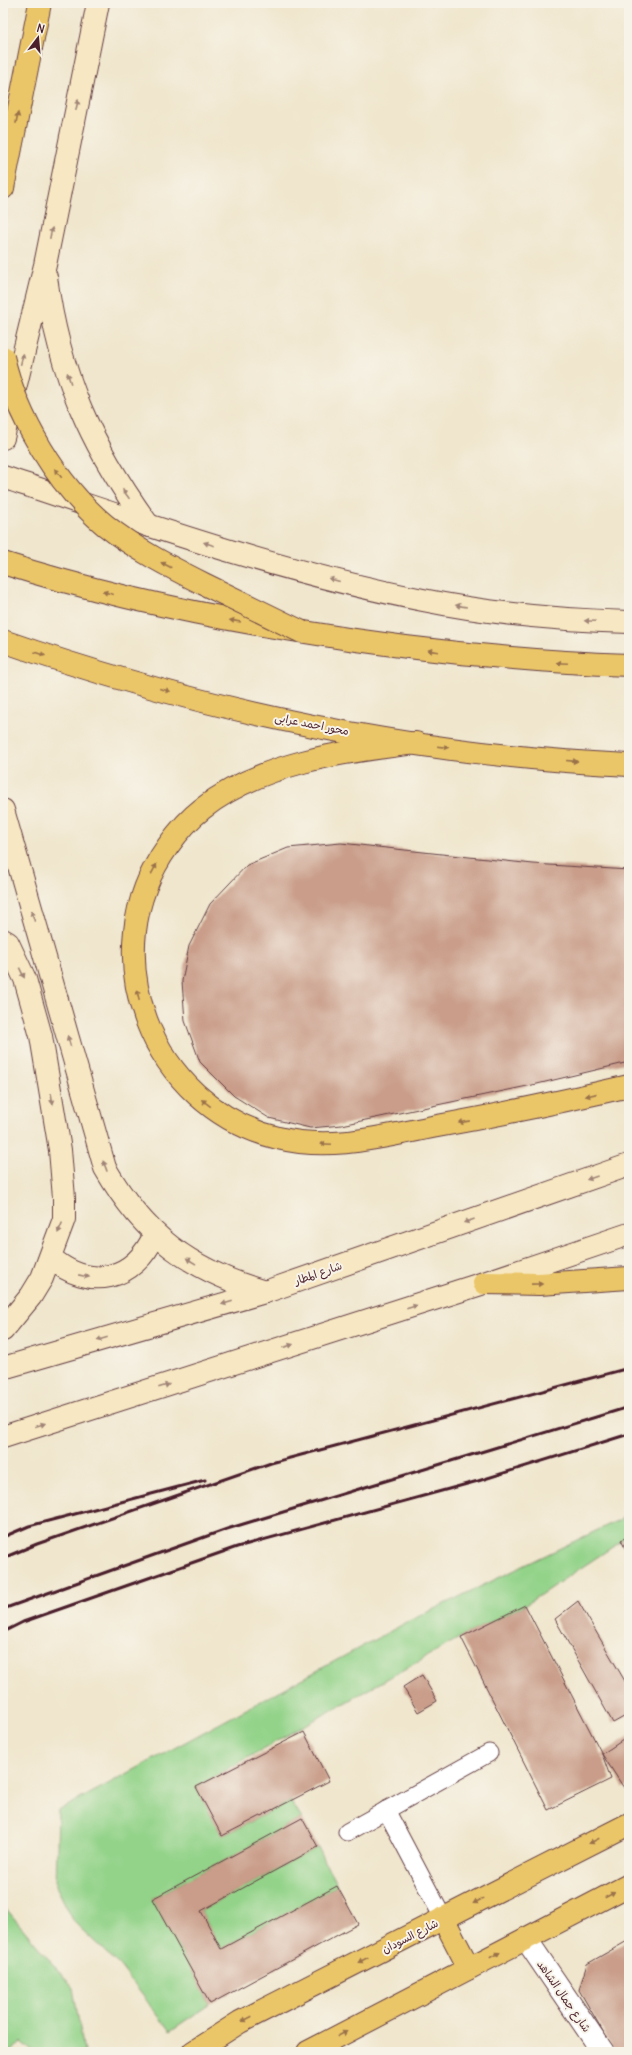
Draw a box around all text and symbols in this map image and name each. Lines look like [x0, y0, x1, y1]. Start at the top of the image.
north arrow [18, 18, 58, 58]
text: N [35, 21, 46, 36]
one-way arrow [75, 99, 81, 111]
one-way arrow [14, 112, 20, 124]
one-way arrow [49, 226, 55, 239]
one-way arrow [19, 353, 25, 365]
one-way arrow [66, 372, 72, 384]
one-way arrow [53, 467, 62, 478]
one-way arrow [122, 489, 130, 499]
one-way arrow [203, 541, 215, 547]
one-way arrow [161, 562, 172, 568]
one-way arrow [327, 577, 339, 583]
one-way arrow [102, 590, 114, 596]
one-way arrow [455, 603, 467, 609]
one-way arrow [229, 618, 241, 624]
one-way arrow [583, 618, 596, 624]
one-way arrow [427, 648, 439, 654]
one-way arrow [34, 651, 46, 657]
one-way arrow [556, 659, 568, 666]
one-way arrow [158, 688, 171, 694]
street label: محور احمد عرابى [274, 710, 350, 739]
one-way arrow [437, 744, 449, 750]
one-way arrow [566, 758, 578, 765]
one-way arrow [151, 863, 158, 874]
one-way arrow [30, 910, 36, 922]
one-way arrow [19, 967, 25, 979]
one-way arrow [135, 989, 141, 1001]
one-way arrow [66, 1035, 72, 1047]
one-way arrow [585, 1092, 597, 1098]
one-way arrow [49, 1093, 55, 1105]
one-way arrow [201, 1099, 211, 1107]
one-way arrow [458, 1119, 470, 1125]
one-way arrow [319, 1141, 332, 1147]
one-way arrow [102, 1159, 108, 1171]
one-way arrow [586, 1175, 598, 1181]
one-way arrow [463, 1218, 475, 1224]
one-way arrow [57, 1222, 63, 1234]
one-way arrow [186, 1257, 196, 1265]
street label: شارع المطار [291, 1258, 344, 1290]
one-way arrow [78, 1273, 91, 1279]
one-way arrow [531, 1281, 544, 1287]
one-way arrow [221, 1300, 233, 1306]
one-way arrow [406, 1303, 418, 1309]
one-way arrow [96, 1336, 108, 1342]
one-way arrow [282, 1343, 294, 1349]
one-way arrow [159, 1383, 171, 1389]
one-way arrow [35, 1422, 47, 1428]
one-way arrow [589, 1838, 600, 1845]
one-way arrow [604, 1892, 616, 1898]
one-way arrow [473, 1897, 484, 1904]
street label: شارع السودان [380, 1916, 441, 1958]
one-way arrow [489, 1952, 501, 1958]
one-way arrow [357, 1956, 368, 1963]
street label: شارع جمال الشاهد [532, 1957, 594, 2036]
one-way arrow [241, 2016, 253, 2022]
one-way arrow [336, 2031, 348, 2037]

